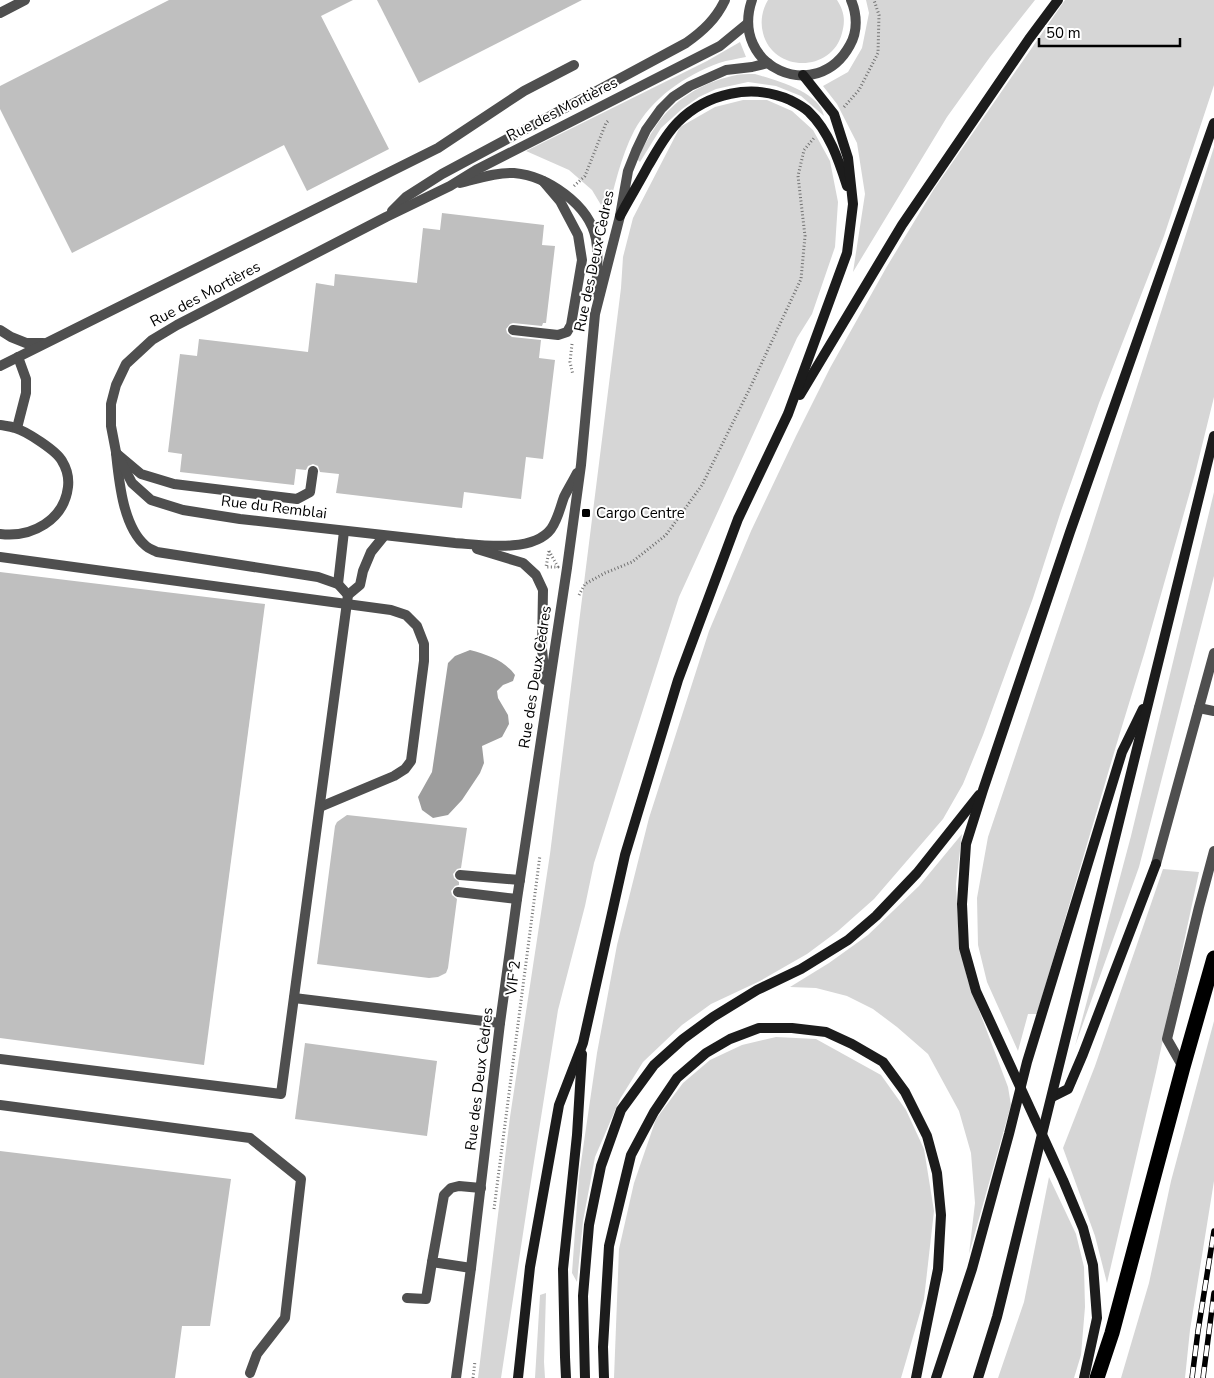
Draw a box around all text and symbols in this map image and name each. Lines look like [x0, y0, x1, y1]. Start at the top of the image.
scale bar [1039, 15, 1180, 47]
text: 50 m [1046, 23, 1081, 43]
street label: Rue des Mortières [503, 72, 621, 146]
street label: Rue des Deux Cèdres [569, 188, 619, 334]
street label: Rue des Mortières [146, 256, 264, 332]
street label: Rue du Remblai [220, 491, 328, 523]
place label: Cargo Centre [596, 503, 685, 523]
marker: Cargo Centre [580, 507, 592, 519]
street label: Rue des Deux Cèdres [514, 604, 556, 750]
street label: VIF 2 [501, 959, 525, 998]
street label: Rue des Deux Cèdres [460, 1006, 498, 1152]

